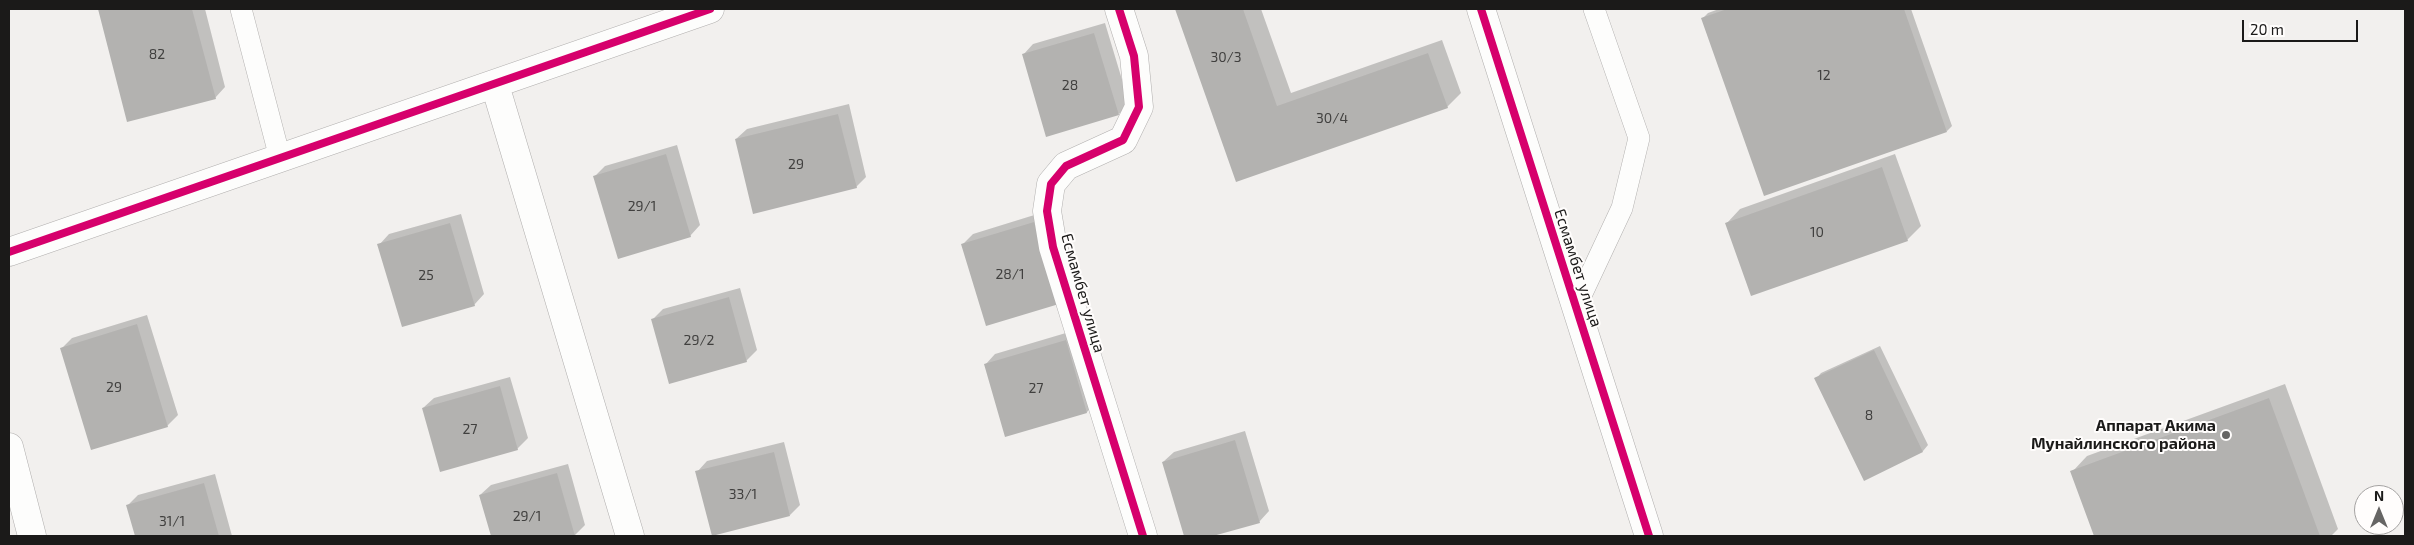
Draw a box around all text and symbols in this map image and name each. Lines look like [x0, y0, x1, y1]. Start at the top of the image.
scale bar [2244, 10, 2360, 42]
text: 20 m [2250, 20, 2284, 38]
house number: 82 [149, 46, 165, 62]
house number: 30/3 [1210, 49, 1242, 65]
house number: 12 [1817, 67, 1831, 83]
house number: 28 [1062, 77, 1078, 93]
house number: 30/4 [1316, 110, 1348, 126]
house number: 29 [788, 156, 804, 172]
house number: 29/1 [628, 198, 656, 214]
street label: Есмамбет улица [1550, 207, 1606, 329]
house number: 10 [1810, 224, 1824, 240]
street label: Есмамбет улица [1057, 231, 1109, 355]
house number: 28/1 [995, 266, 1025, 282]
house number: 25 [418, 267, 434, 283]
house number: 29/2 [684, 332, 714, 348]
house number: 29 [106, 379, 122, 395]
house number: 27 [1028, 380, 1044, 396]
house number: 8 [1865, 407, 1873, 423]
place label: Аппарат Акима Мунайлинского района [2031, 416, 2216, 454]
house number: 27 [462, 421, 478, 437]
marker: Аппарат Акима Мунайлинского района [2220, 429, 2232, 441]
north arrow [2354, 485, 2404, 535]
house number: 33/1 [729, 486, 757, 502]
text: N [2374, 487, 2384, 504]
house number: 29/1 [513, 508, 541, 524]
house number: 31/1 [159, 513, 185, 529]

